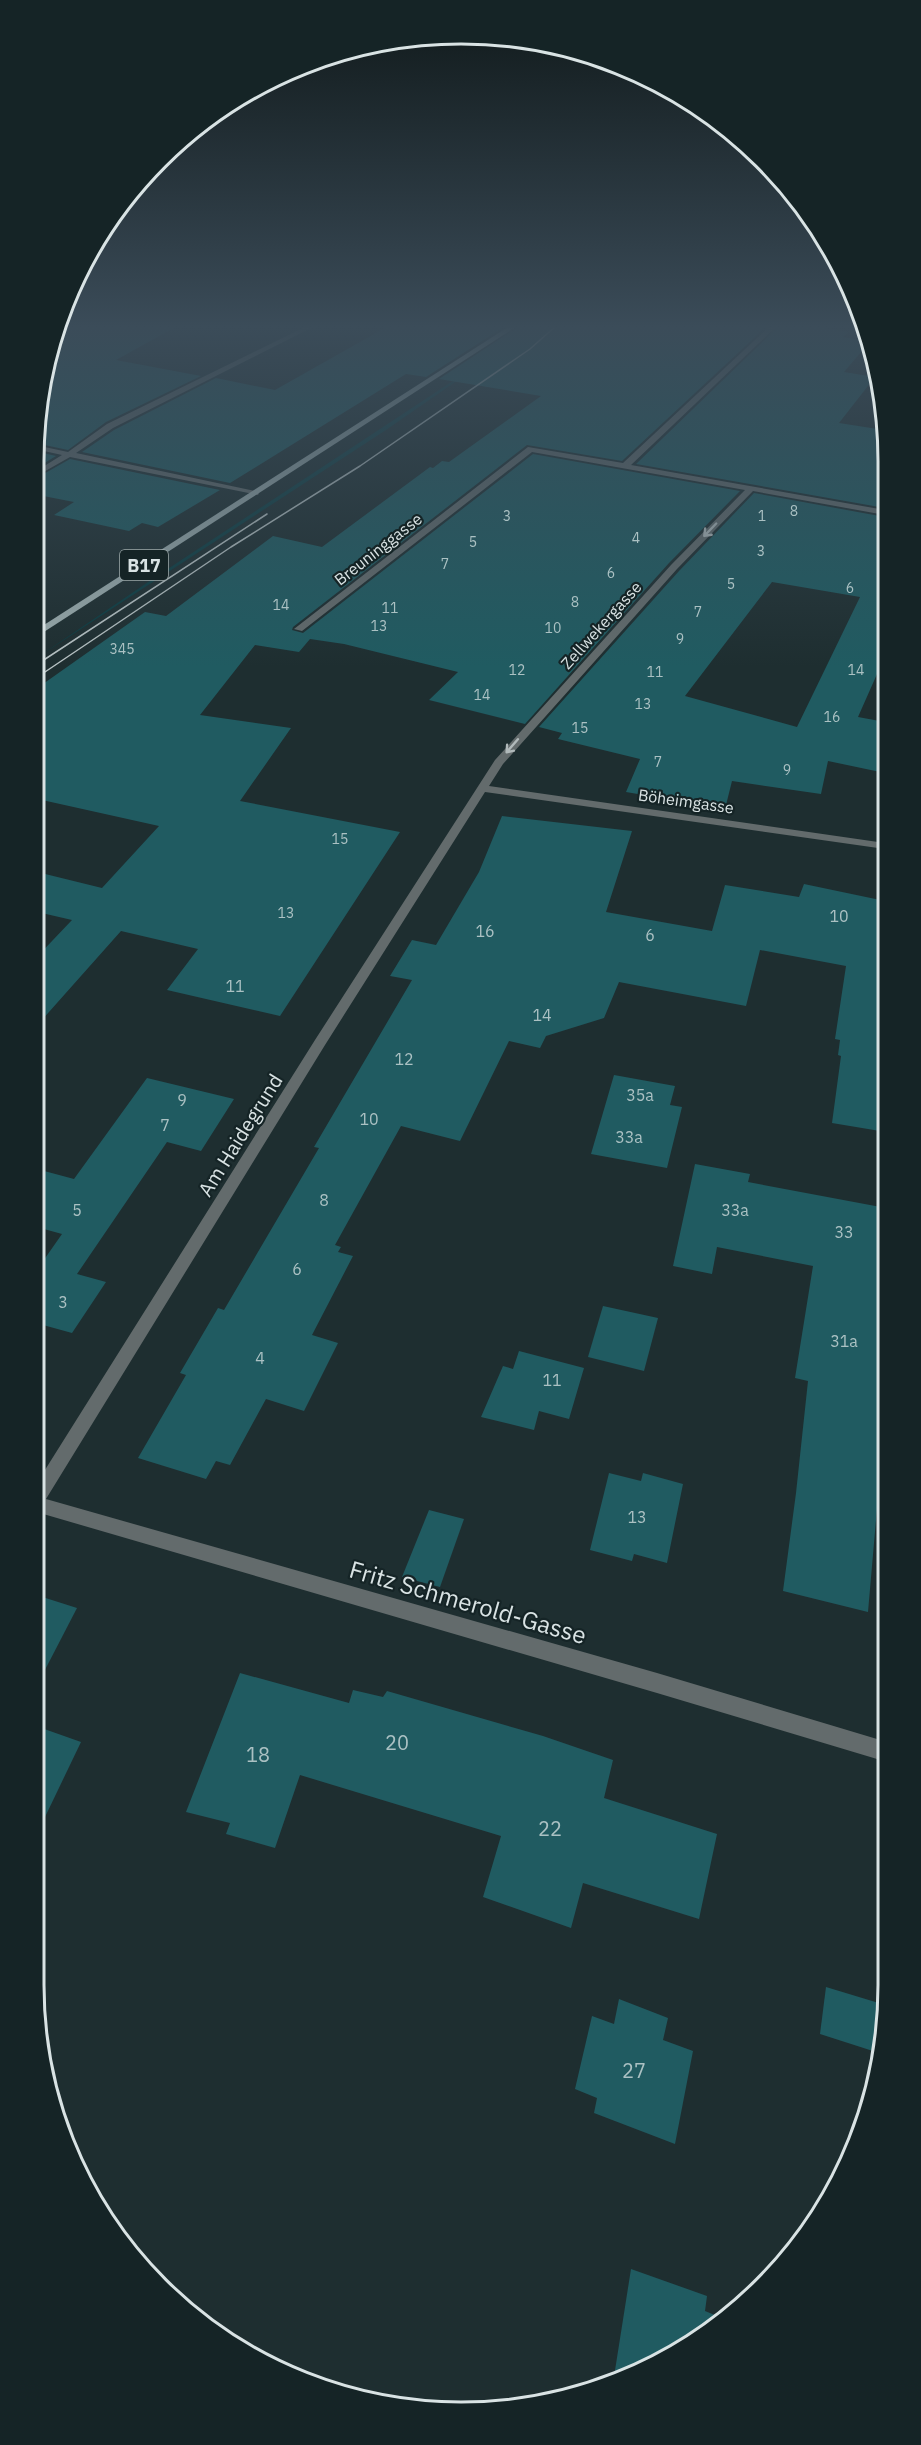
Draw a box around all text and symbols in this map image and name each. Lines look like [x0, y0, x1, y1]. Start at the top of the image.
house number: 8 [790, 502, 798, 520]
house number: 3 [503, 507, 511, 525]
house number: 1 [758, 507, 766, 525]
street label: Breuninggasse [330, 508, 426, 590]
one-way arrow [702, 523, 717, 538]
house number: 4 [632, 529, 640, 547]
house number: 5 [469, 533, 477, 551]
house number: 3 [757, 542, 765, 560]
road number: B17 [120, 550, 168, 580]
house number: 7 [441, 555, 449, 573]
house number: 6 [607, 564, 615, 582]
house number: 5 [727, 575, 735, 593]
street label: Zellwekergasse [556, 577, 646, 673]
house number: 6 [846, 579, 854, 597]
house number: 8 [571, 593, 579, 611]
house number: 14 [273, 596, 289, 614]
house number: 11 [382, 599, 398, 617]
house number: 7 [694, 603, 702, 621]
house number: 13 [371, 617, 387, 635]
house number: 10 [545, 619, 561, 637]
house number: 9 [676, 630, 684, 648]
house number: 345 [109, 640, 135, 658]
house number: 12 [509, 661, 525, 679]
house number: 14 [848, 661, 864, 679]
house number: 11 [647, 663, 663, 681]
house number: 14 [474, 686, 490, 704]
house number: 13 [635, 695, 651, 713]
house number: 16 [824, 708, 840, 726]
house number: 15 [572, 719, 588, 737]
one-way arrow [505, 738, 519, 753]
house number: 7 [654, 753, 662, 771]
house number: 9 [783, 761, 791, 779]
street label: Böheimgasse [637, 784, 735, 818]
house number: 15 [332, 830, 348, 848]
house number: 13 [278, 904, 294, 922]
house number: 10 [829, 906, 849, 926]
house number: 16 [475, 921, 495, 941]
house number: 6 [645, 925, 655, 945]
house number: 11 [225, 976, 245, 996]
house number: 14 [532, 1005, 552, 1025]
house number: 12 [394, 1049, 414, 1069]
street label: Am Haidegrund [192, 1069, 288, 1201]
house number: 35a [626, 1085, 654, 1105]
house number: 9 [177, 1090, 187, 1110]
house number: 10 [359, 1109, 379, 1129]
house number: 7 [160, 1115, 170, 1135]
house number: 33a [615, 1127, 643, 1147]
house number: 8 [319, 1190, 329, 1210]
house number: 5 [72, 1200, 82, 1220]
house number: 33a [721, 1200, 749, 1220]
house number: 33 [834, 1222, 854, 1242]
house number: 6 [292, 1259, 302, 1279]
house number: 3 [58, 1292, 68, 1312]
house number: 31a [830, 1331, 858, 1351]
house number: 4 [255, 1348, 265, 1368]
house number: 11 [542, 1370, 562, 1390]
house number: 13 [627, 1507, 647, 1527]
street label: Fritz Schmerold-Gasse [346, 1553, 590, 1651]
house number: 20 [385, 1729, 409, 1756]
house number: 18 [246, 1741, 270, 1768]
house number: 22 [538, 1815, 562, 1842]
house number: 27 [622, 2057, 646, 2084]

